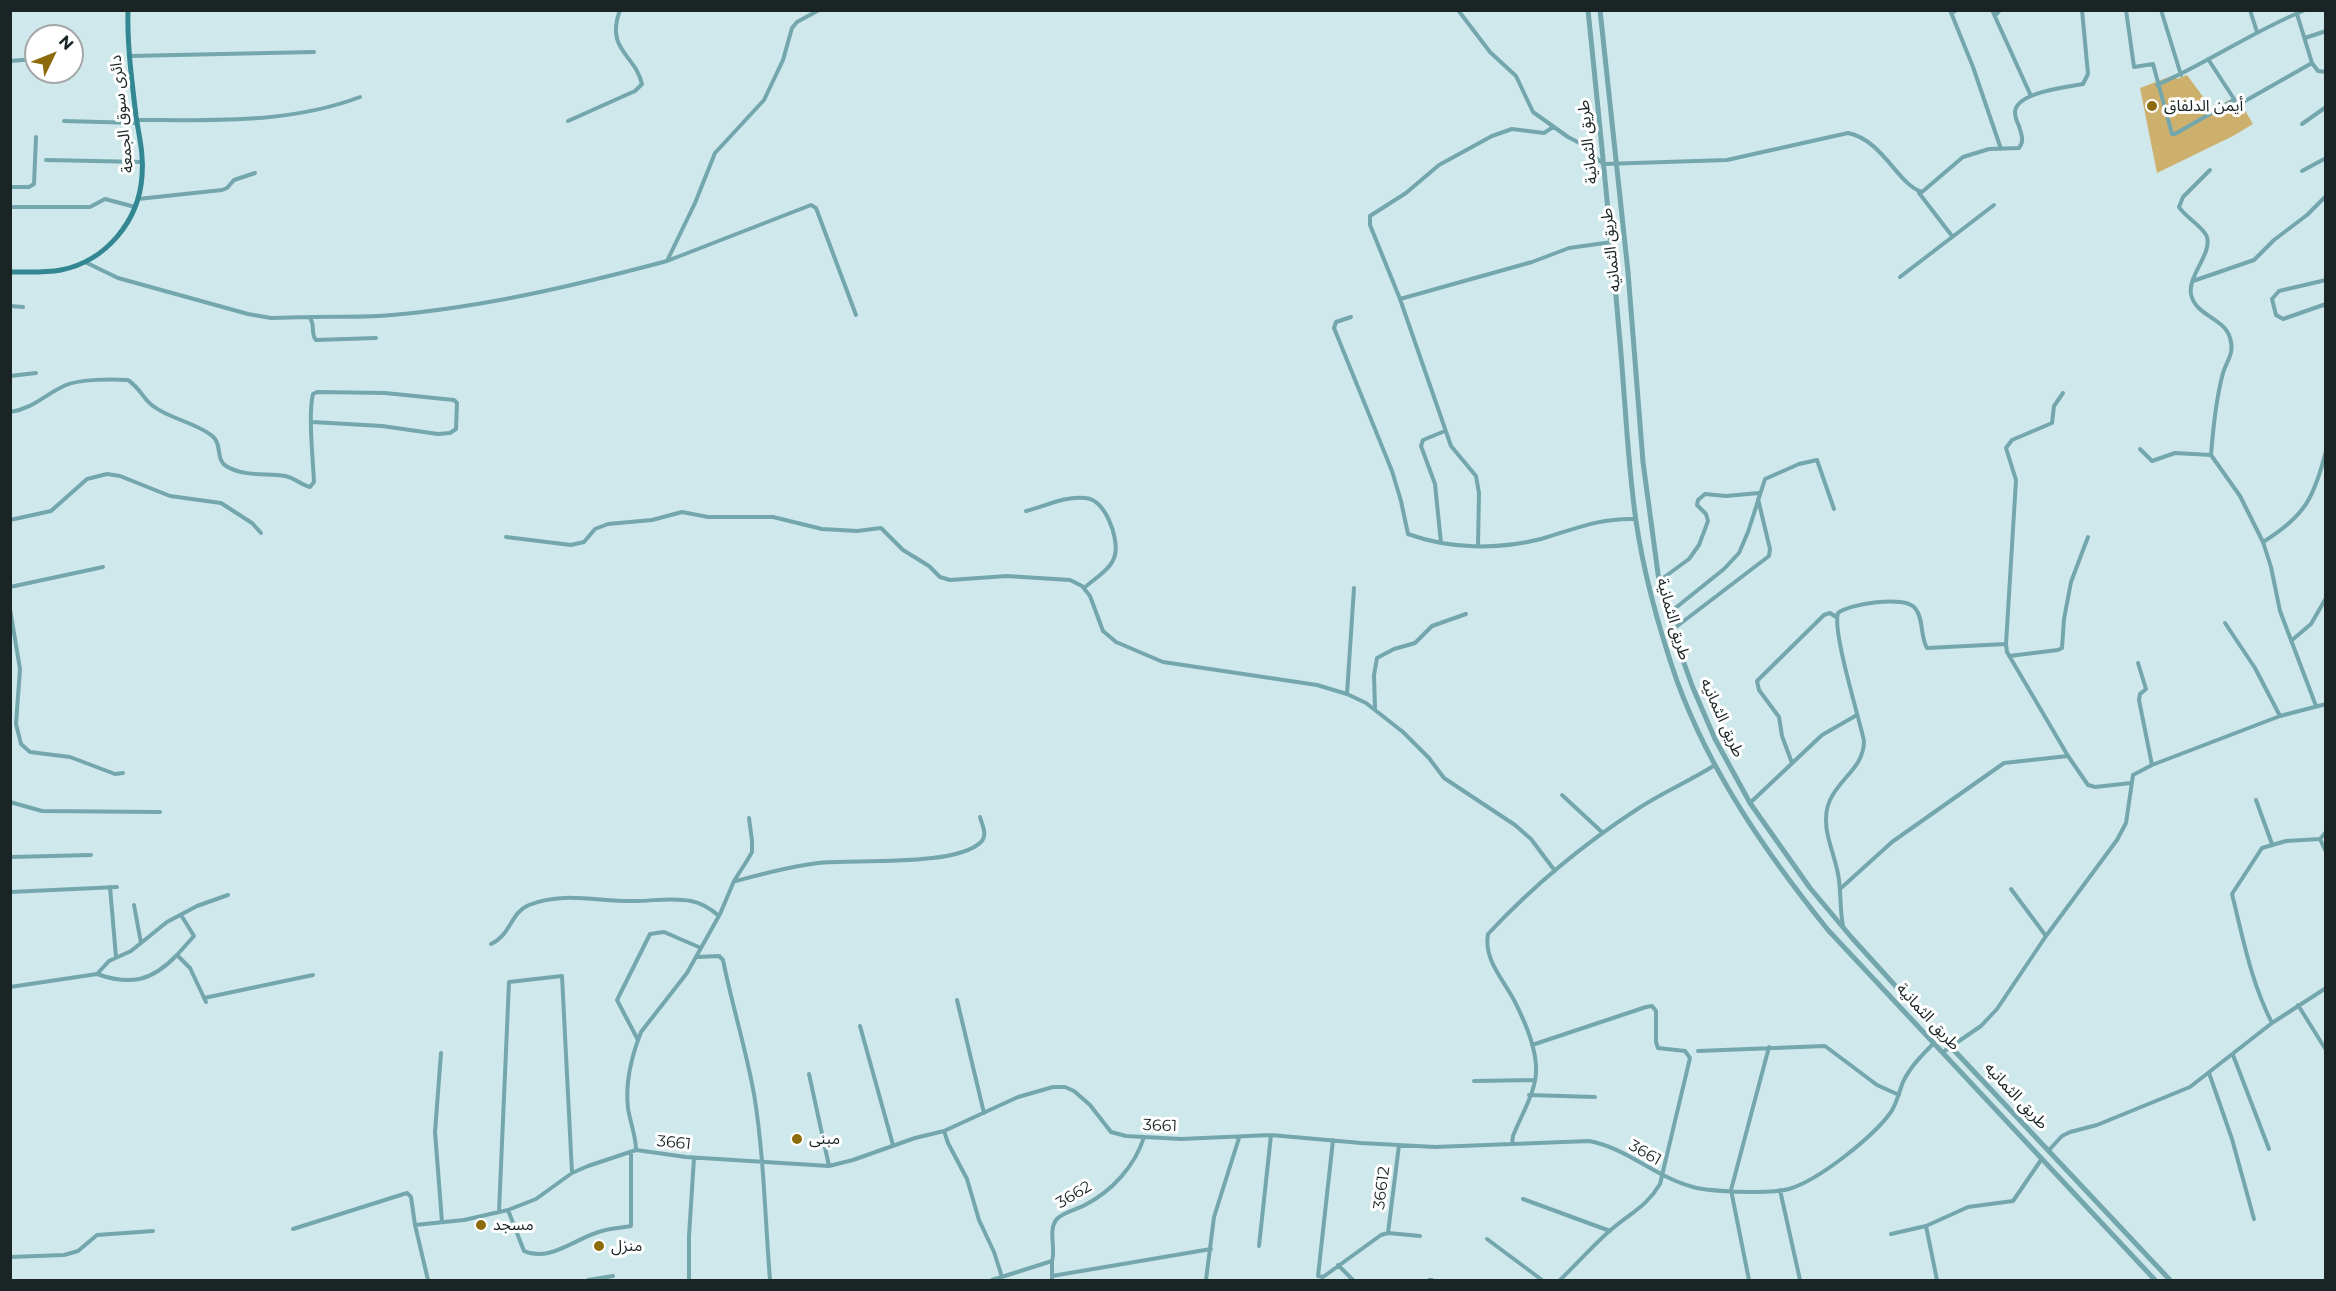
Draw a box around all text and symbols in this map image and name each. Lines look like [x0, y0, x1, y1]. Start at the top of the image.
north arrow [24, 24, 84, 84]
text: N [55, 32, 77, 54]
street label: دائرى سوق الجمعة [106, 54, 138, 174]
place label: أيمن الدلفاق [2164, 96, 2243, 116]
street label: طريق الثمانية [1574, 99, 1602, 185]
marker: أيمن الدلفاق [2145, 99, 2159, 113]
street label: طريق الثمانيه [1597, 207, 1625, 293]
street label: طريق الثمانية [1652, 576, 1694, 662]
street label: طريق الثمانيه [1696, 676, 1748, 760]
street label: طريق الثمانية [1892, 980, 1964, 1054]
street label: طريق الثمانيه [1980, 1059, 2052, 1133]
street label: 3661 [1143, 1116, 1177, 1136]
place label: مبنى [809, 1129, 840, 1149]
street label: 3661 [656, 1132, 692, 1154]
marker: مبنى [790, 1132, 804, 1146]
street label: 3661 [1625, 1136, 1665, 1170]
street label: 36612 [1370, 1165, 1394, 1211]
street label: 3662 [1053, 1177, 1095, 1213]
place label: مسجد [493, 1215, 534, 1235]
marker: مسجد [474, 1218, 488, 1232]
place label: منزل [611, 1236, 642, 1256]
marker: منزل [592, 1239, 606, 1253]

